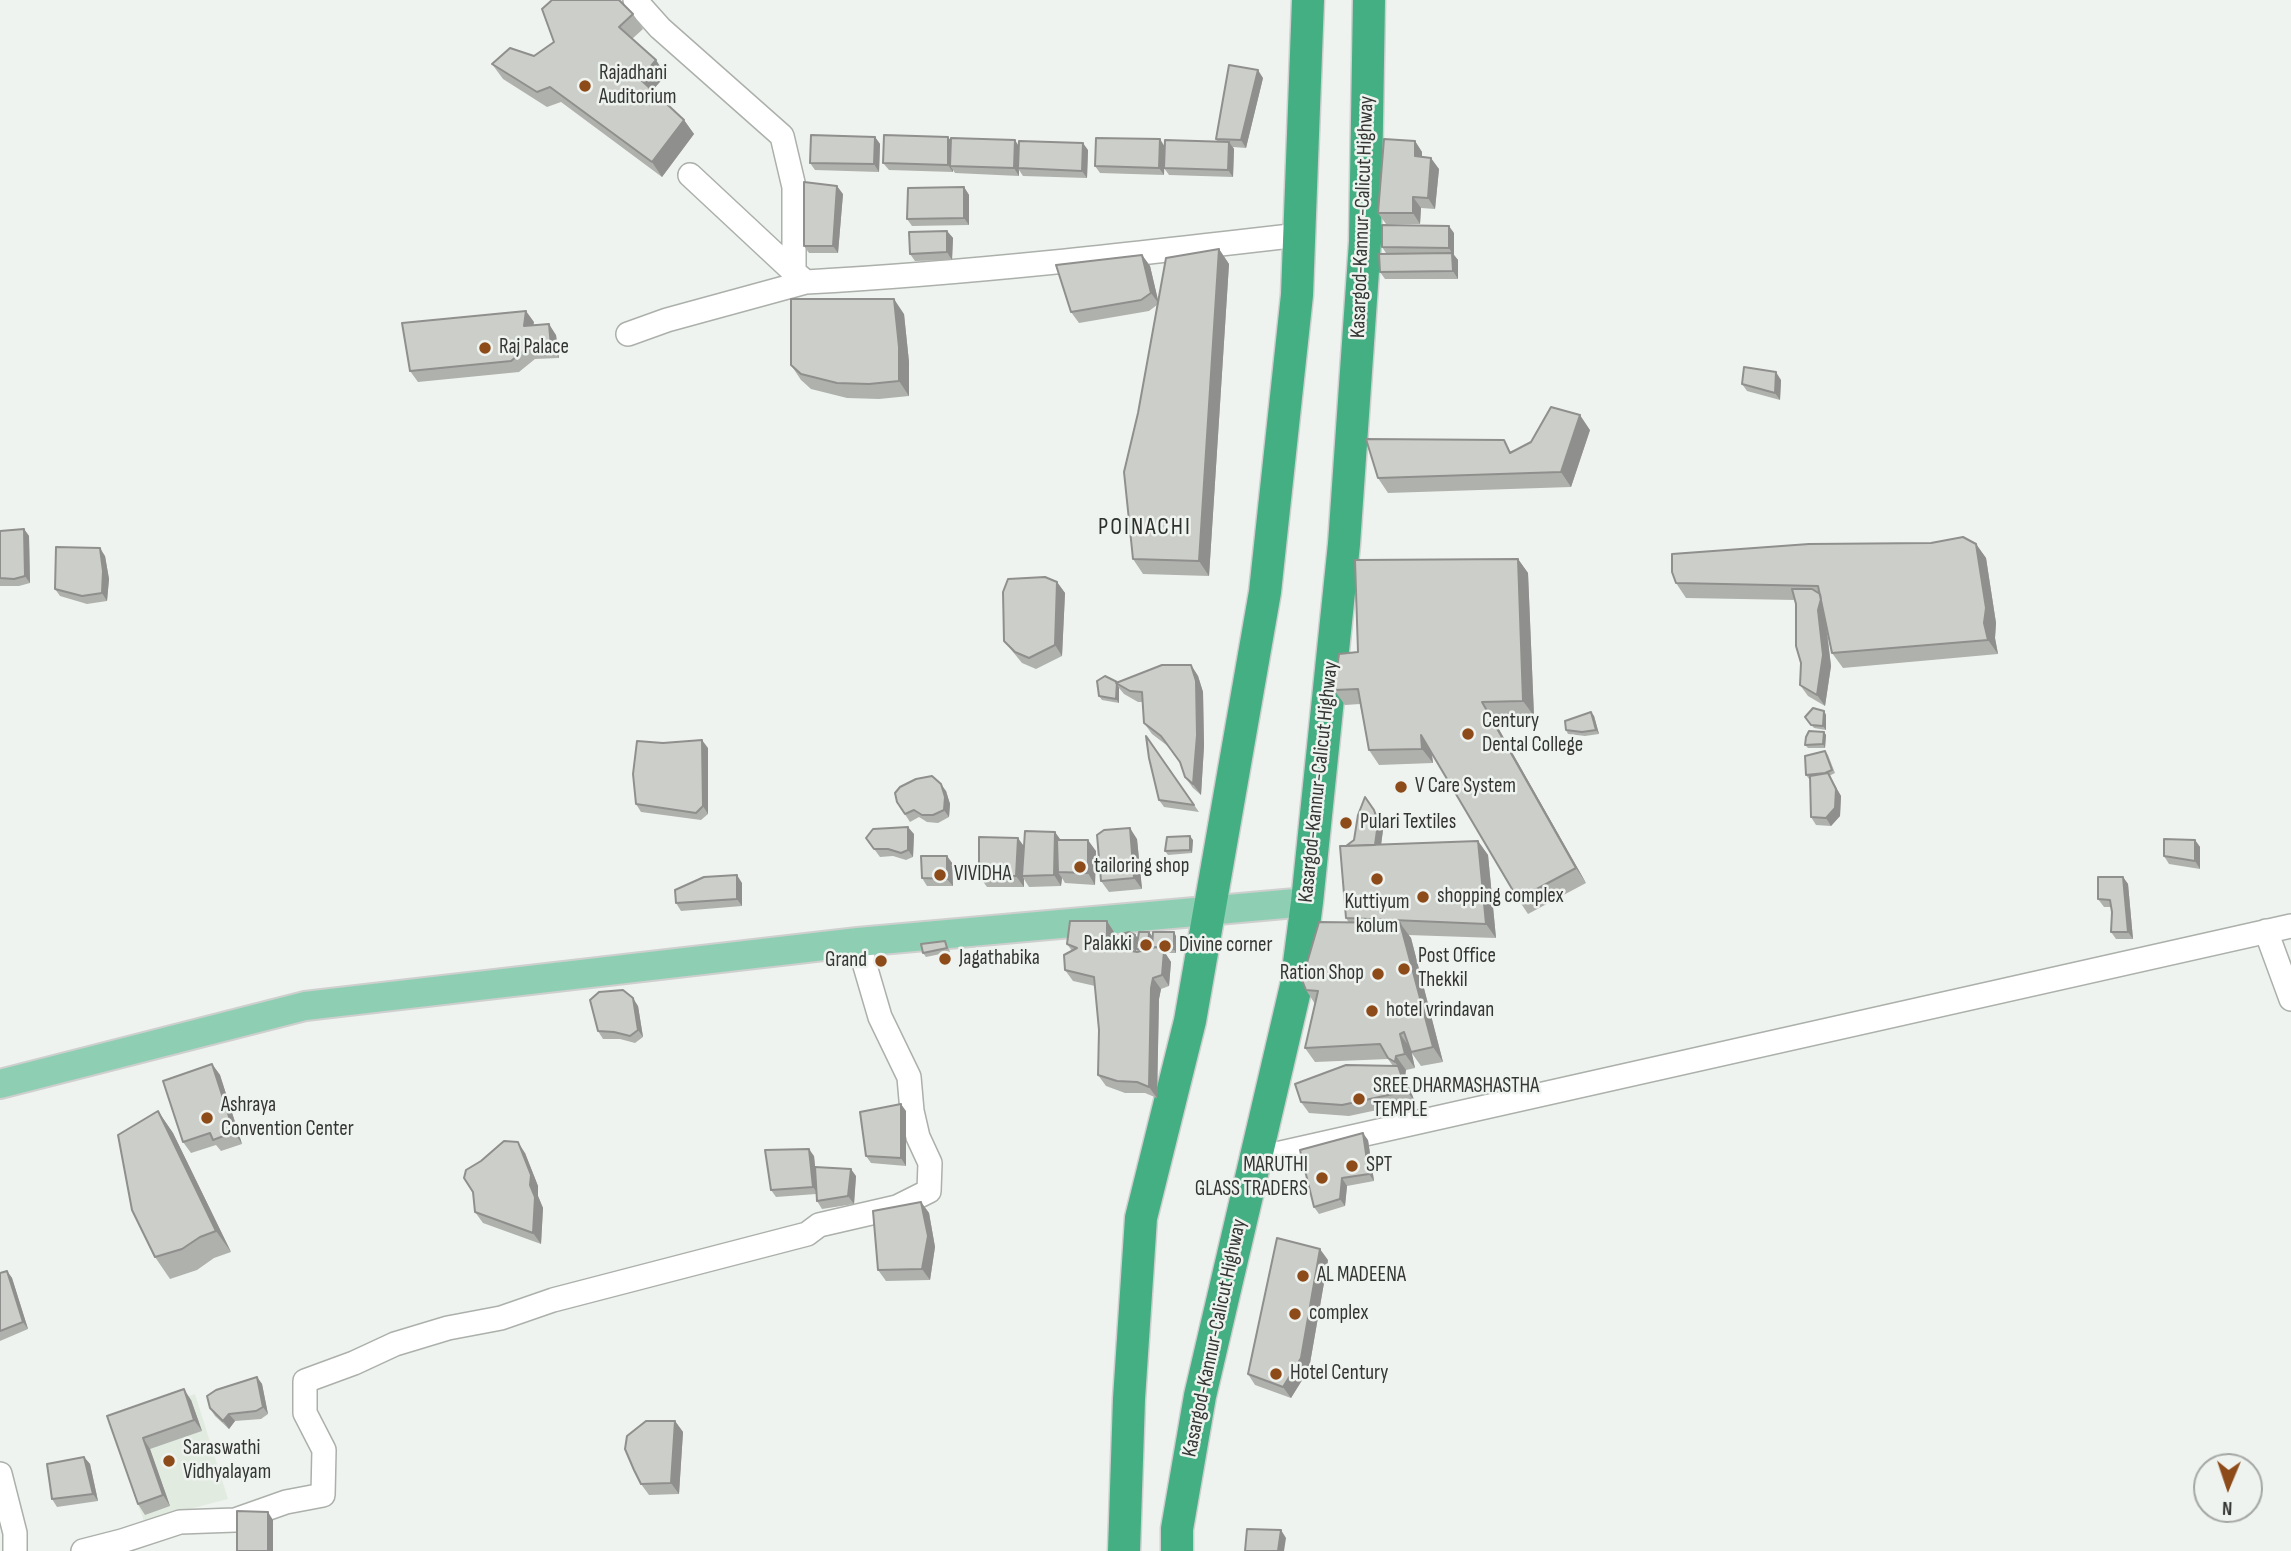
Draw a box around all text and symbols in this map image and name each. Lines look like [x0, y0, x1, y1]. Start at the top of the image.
place label: Rajadhani Auditorium [599, 61, 677, 111]
marker: Rajadhani Auditorium [577, 78, 593, 94]
street label: Kasargod-Kannur-Calicut Highway [1346, 95, 1380, 339]
place label: Raj Palace [499, 335, 569, 361]
marker: Raj Palace [477, 340, 493, 356]
district label: POINACHI [1099, 514, 1191, 542]
street label: Kasargod-Kannur-Calicut Highway [1294, 660, 1344, 904]
place label: Century Dental College [1482, 709, 1583, 759]
marker: Century Dental College [1460, 726, 1476, 742]
place label: V Care System [1415, 774, 1516, 800]
marker: V Care System [1393, 779, 1409, 795]
place label: Pulari Textiles [1360, 810, 1456, 836]
marker: Pulari Textiles [1338, 815, 1354, 831]
place label: tailoring shop [1094, 854, 1189, 880]
marker: tailoring shop [1072, 859, 1088, 875]
place label: VIVIDHA [954, 862, 1011, 888]
marker: VIVIDHA [932, 867, 948, 883]
marker: Kuttiyum kolum [1369, 871, 1385, 887]
place label: shopping complex [1437, 884, 1564, 910]
marker: shopping complex [1415, 889, 1431, 905]
place label: Kuttiyum kolum [1344, 890, 1410, 940]
place label: Palakki [1083, 932, 1132, 958]
place label: Divine corner [1179, 933, 1273, 959]
marker: Palakki [1138, 937, 1154, 953]
marker: Divine corner [1157, 938, 1173, 954]
place label: Post Office Thekkil [1418, 944, 1496, 994]
place label: Jagathabika [959, 946, 1040, 972]
place label: Grand [825, 948, 867, 974]
marker: Jagathabika [937, 951, 953, 967]
marker: Grand [873, 953, 889, 969]
place label: Ration Shop [1280, 961, 1364, 987]
marker: Post Office Thekkil [1396, 961, 1412, 977]
marker: Ration Shop [1370, 966, 1386, 982]
place label: hotel vrindavan [1386, 998, 1494, 1024]
marker: hotel vrindavan [1364, 1003, 1380, 1019]
place label: SREE DHARMASHASTHA TEMPLE [1373, 1074, 1539, 1124]
marker: SREE DHARMASHASTHA TEMPLE [1351, 1091, 1367, 1107]
place label: Ashraya Convention Center [221, 1093, 354, 1143]
marker: Ashraya Convention Center [199, 1110, 215, 1126]
place label: MARUTHI GLASS TRADERS [1195, 1153, 1308, 1203]
place label: SPT [1366, 1153, 1392, 1179]
marker: SPT [1344, 1158, 1360, 1174]
marker: MARUTHI GLASS TRADERS [1314, 1170, 1330, 1186]
street label: Kasargod-Kannur-Calicut Highway [1177, 1217, 1253, 1459]
place label: AL MADEENA [1317, 1263, 1406, 1289]
marker: AL MADEENA [1295, 1268, 1311, 1284]
place label: complex [1309, 1301, 1368, 1327]
marker: complex [1287, 1306, 1303, 1322]
place label: Hotel Century [1290, 1361, 1388, 1387]
marker: Hotel Century [1268, 1366, 1284, 1382]
place label: Saraswathi Vidhyalayam [183, 1436, 271, 1486]
marker: Saraswathi Vidhyalayam [161, 1453, 177, 1469]
north arrow [2193, 1453, 2263, 1523]
text: N [2222, 1496, 2233, 1519]

